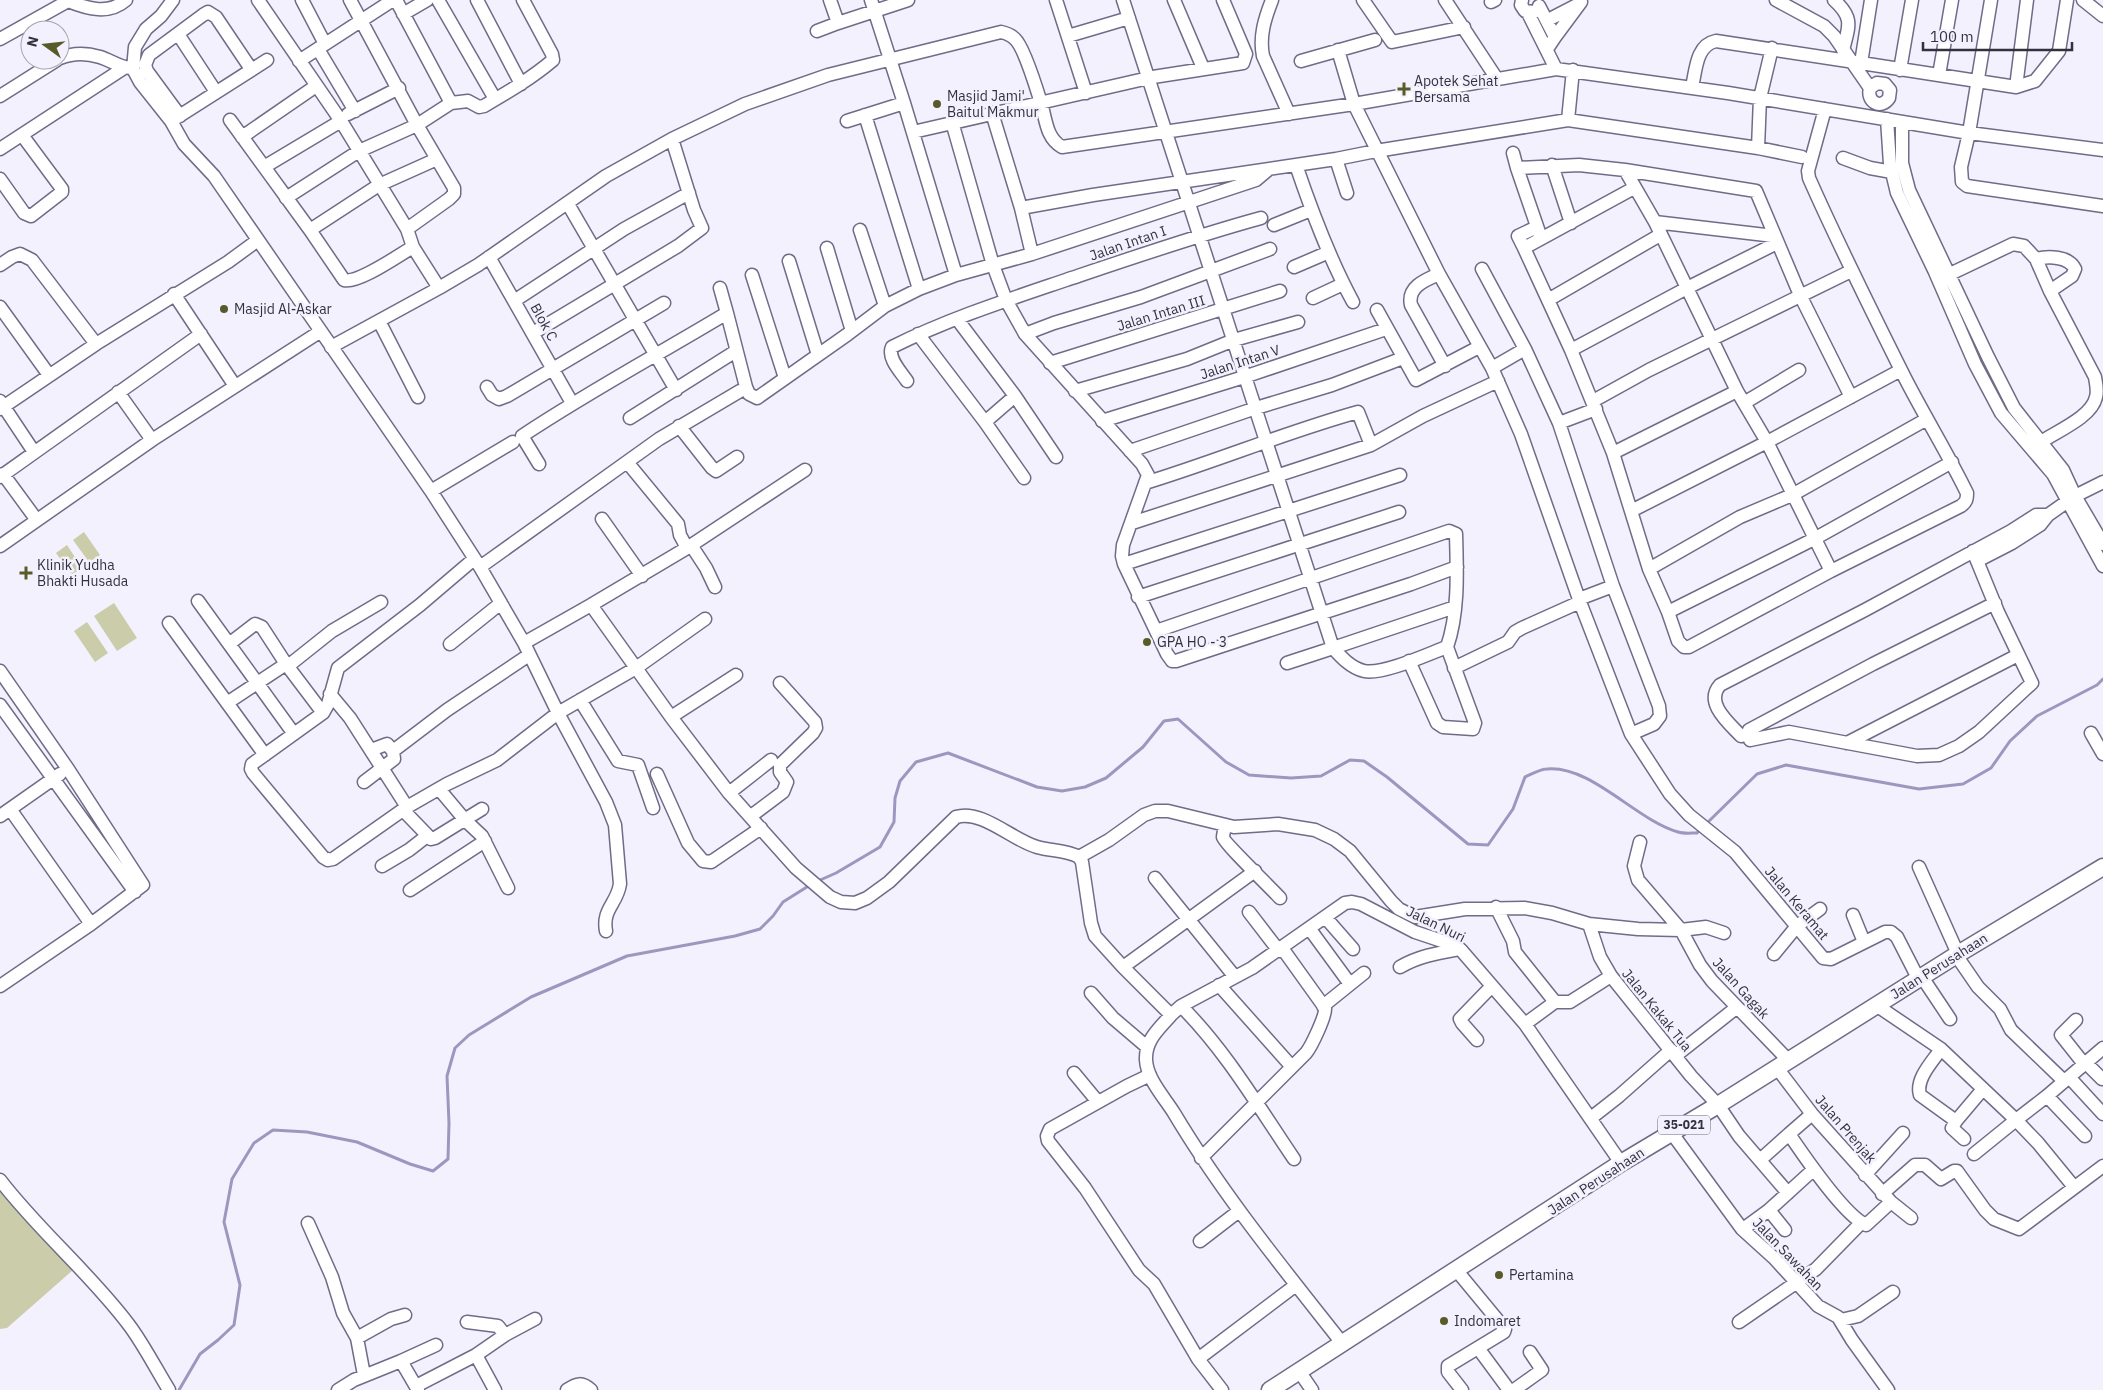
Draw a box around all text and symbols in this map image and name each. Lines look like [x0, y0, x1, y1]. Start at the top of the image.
north arrow [20, 20, 70, 70]
scale bar [1923, 20, 2072, 52]
text: 100 m [1930, 27, 1974, 46]
text: N [22, 34, 42, 49]
place label: Apotek Sehat Bersama [1414, 72, 1498, 106]
marker: Apotek Sehat Bersama [1398, 83, 1410, 95]
place label: Masjid Jami' Baitul Makmur [947, 87, 1039, 121]
marker: Masjid Jami' Baitul Makmur [931, 98, 943, 110]
street label: Jalan Intan I [1087, 221, 1169, 265]
street label: Jalan Intan III [1115, 291, 1207, 335]
place label: Masjid Al-Askar [234, 300, 332, 318]
street label: Blok C [526, 300, 562, 344]
marker: Masjid Al-Askar [218, 303, 230, 315]
street label: Jalan Intan V [1198, 340, 1283, 383]
place label: Klinik Yudha Bhakti Husada [37, 556, 129, 590]
marker: Klinik Yudha Bhakti Husada [19, 566, 33, 580]
place label: GPA HO - 3 [1157, 633, 1227, 651]
marker: GPA HO - 3 [1141, 636, 1153, 648]
street label: Jalan Keramat [1761, 863, 1833, 944]
street label: Jalan Nuri [1403, 902, 1469, 946]
street label: Jalan Perusahaan [1887, 929, 1991, 1003]
street label: Jalan Gagak [1709, 954, 1774, 1023]
street label: Jalan Kakak Tua [1618, 965, 1696, 1056]
street label: Jalan Prenjak [1811, 1091, 1881, 1167]
road number: 35-021 [1658, 1116, 1710, 1134]
street label: Jalan Perusahaan [1544, 1143, 1648, 1219]
street label: Jalan Sawahan [1749, 1214, 1827, 1294]
place label: Pertamina [1509, 1266, 1574, 1284]
marker: Pertamina [1493, 1269, 1505, 1281]
place label: Indomaret [1454, 1312, 1521, 1330]
marker: Indomaret [1438, 1315, 1450, 1327]

